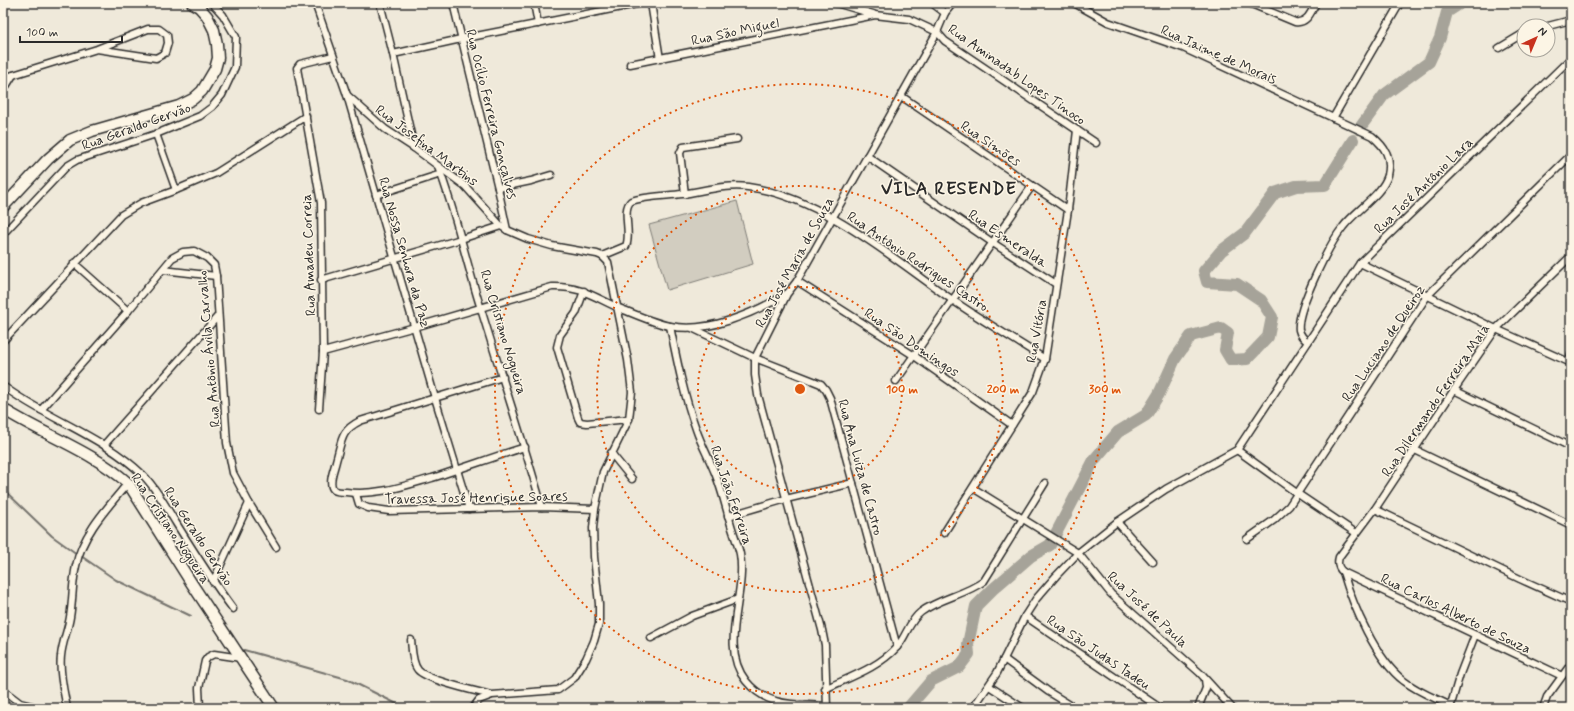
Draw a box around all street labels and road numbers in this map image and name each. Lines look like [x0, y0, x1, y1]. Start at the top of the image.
street label: Rua São Miguel [690, 14, 781, 52]
street label: Rua Aminadab Lopes Tinoco [944, 20, 1089, 129]
street label: Rua Jaime de Morais [1158, 21, 1280, 89]
street label: Rua Ocílio Ferreira Gonçalves [461, 27, 521, 202]
street label: Rua Geraldo Gervão [79, 99, 193, 155]
street label: Rua Josefina Martins [371, 101, 482, 191]
street label: Rua Simões [957, 117, 1024, 171]
street label: Rua José Antônio Lara [1370, 134, 1477, 238]
street label: Rua Nossa Senhora da Paz [374, 175, 434, 330]
street label: Rua Amadeu Correia [298, 194, 320, 316]
street label: Rua José Maria de Souza [751, 194, 838, 331]
street label: Rua Esmeralda [964, 206, 1051, 272]
street label: Rua Antônio Rodrigues Castro [843, 208, 992, 316]
street label: Rua Cristiano Nogueira [475, 268, 531, 397]
street label: Rua Antônio Ávila Carvalho [193, 270, 225, 428]
street label: Rua Luciano de Queiroz [1338, 282, 1430, 405]
street label: Rua Vitória [1023, 298, 1051, 364]
street label: Rua São Domingos [860, 304, 962, 381]
street label: Rua Dilermando Ferreira Maia [1378, 321, 1494, 481]
street label: Rua Ana Luiza de Castro [833, 397, 887, 537]
street label: Rua João Ferreira [706, 443, 756, 547]
street label: Rua Cristiano Nogueira [126, 470, 214, 588]
street label: Rua Geraldo Gervão [159, 484, 237, 590]
street label: Travessa José Henrique Soares [384, 487, 568, 509]
street label: Rua José de Paula [1103, 568, 1191, 652]
street label: Rua Carlos Alberto de Souza [1378, 570, 1534, 658]
street label: Rua São Judas Tadeu [1043, 611, 1154, 695]

